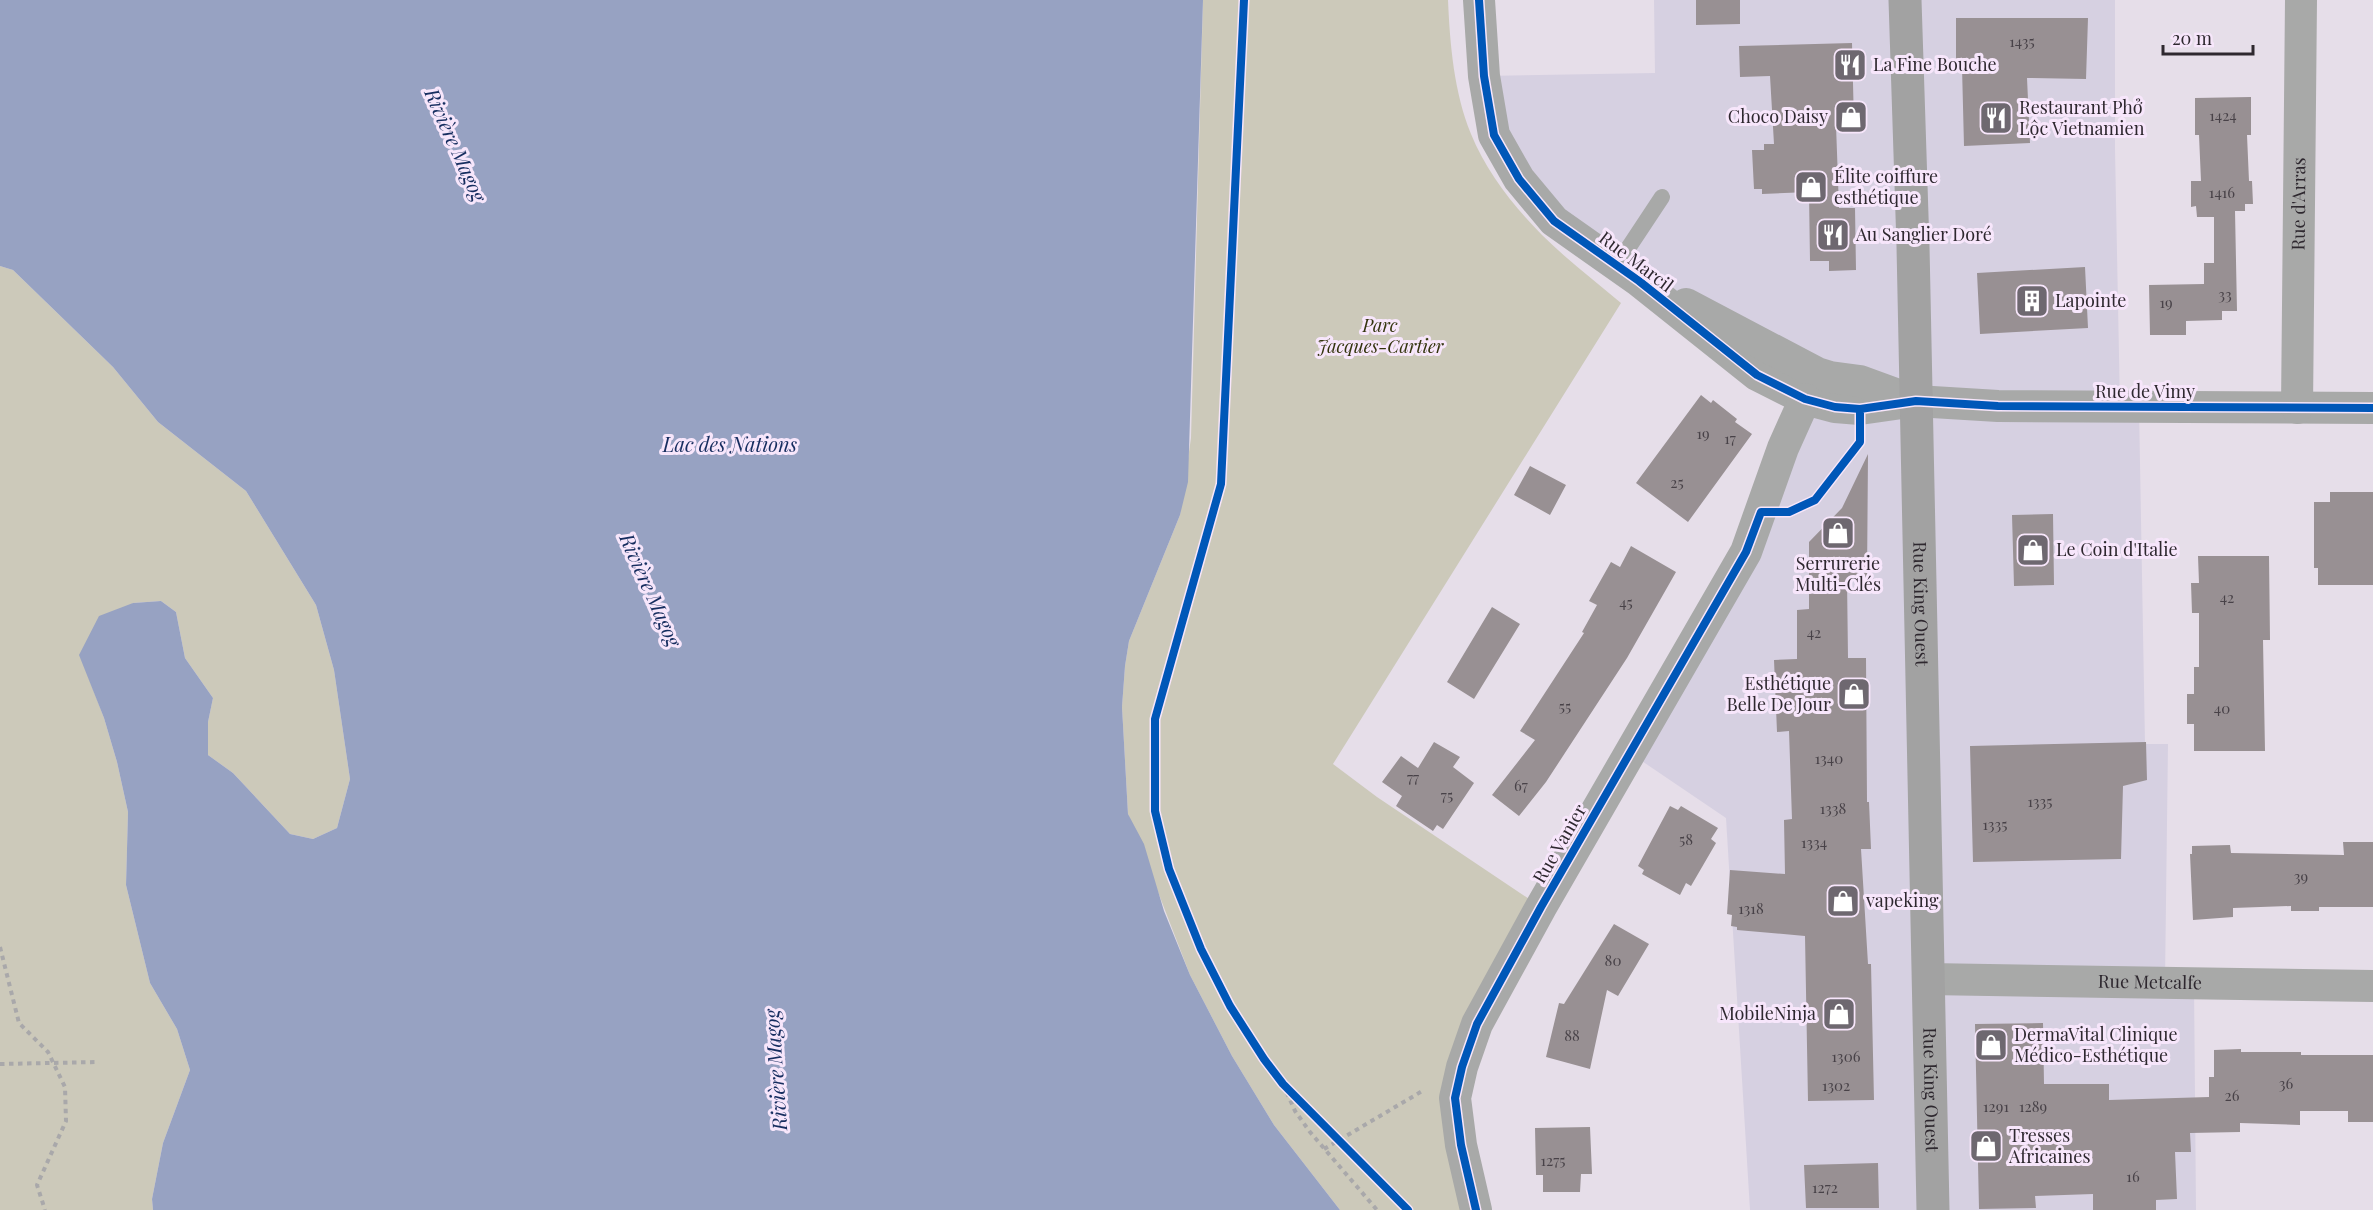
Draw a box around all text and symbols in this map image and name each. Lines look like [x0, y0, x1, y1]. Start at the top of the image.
scale bar [2163, 18, 2253, 56]
text: 20 m [2172, 26, 2212, 50]
house number: 1435 [2009, 31, 2035, 51]
restaurant icon: La Fine Bouche [1832, 47, 1868, 83]
place label: La Fine Bouche [1873, 52, 1997, 76]
water label: Rivière Magog [419, 83, 494, 207]
place label: Restaurant Phở Lộc Vietnamien [2019, 95, 2145, 140]
shop icon: Choco Daisy [1833, 99, 1869, 135]
restaurant icon: Restaurant Phở Lộc Vietnamien [1978, 100, 2014, 136]
place label: Choco Daisy [1728, 104, 1828, 128]
house number: 1424 [2209, 105, 2237, 125]
street label: Rue d'Arras [2286, 157, 2310, 251]
place label: Élite coiffure esthétique [1834, 164, 1938, 209]
shop icon: Élite coiffure esthétique [1793, 169, 1829, 205]
house number: 1416 [2209, 182, 2235, 202]
restaurant icon: Au Sanglier Doré [1815, 217, 1851, 253]
place label: Au Sanglier Doré [1855, 222, 1992, 246]
street label: Rue Marcil [1595, 225, 1679, 297]
building icon: Lapointe [2014, 283, 2050, 319]
house number: 33 [2218, 284, 2232, 304]
place label: Lapointe [2055, 288, 2126, 312]
house number: 19 [2159, 292, 2173, 312]
park label: Parc Jacques-Cartier [1317, 313, 1445, 358]
street label: Rue de Vimy [2095, 379, 2195, 403]
house number: 19 [1696, 423, 1710, 443]
house number: 17 [1724, 428, 1736, 448]
water label: Lac des Nations [662, 430, 798, 457]
house number: 25 [1670, 472, 1684, 492]
shop icon: Serrurerie Multi-Clés [1820, 515, 1856, 551]
water label: Rivière Magog [614, 528, 689, 652]
shop icon: Le Coin d'Italie [2015, 532, 2051, 568]
place label: Le Coin d'Italie [2056, 537, 2178, 561]
street label: Rue King Ouest [1908, 541, 1935, 667]
place label: Serrurerie Multi-Clés [1795, 551, 1881, 596]
house number: 42 [2220, 587, 2234, 607]
house number: 45 [1619, 592, 1633, 612]
house number: 42 [1807, 622, 1821, 642]
place label: Esthétique Belle De Jour [1726, 671, 1831, 716]
shop icon: Esthétique Belle De Jour [1836, 676, 1872, 712]
house number: 55 [1559, 696, 1571, 716]
house number: 40 [2214, 698, 2230, 718]
house number: 1340 [1815, 748, 1843, 768]
house number: 77 [1407, 767, 1419, 787]
house number: 67 [1514, 775, 1528, 795]
house number: 75 [1441, 785, 1453, 805]
house number: 1335 [2027, 791, 2053, 811]
house number: 1338 [1820, 798, 1847, 818]
street label: Rue Vanier [1527, 800, 1591, 887]
house number: 1335 [1982, 814, 2008, 834]
house number: 58 [1679, 829, 1693, 849]
house number: 1334 [1801, 832, 1827, 852]
house number: 39 [2294, 866, 2308, 886]
shop icon: vapeking [1825, 883, 1861, 919]
place label: vapeking [1865, 888, 1939, 912]
house number: 1318 [1738, 898, 1764, 918]
house number: 80 [1605, 950, 1621, 970]
street label: Rue Metcalfe [2098, 969, 2202, 994]
shop icon: MobileNinja [1821, 996, 1857, 1032]
place label: MobileNinja [1719, 1001, 1816, 1025]
water label: Rivière Magog [757, 1007, 792, 1133]
place label: DermaVital Clinique Médico-Esthétique [2014, 1022, 2178, 1067]
house number: 88 [1564, 1025, 1580, 1045]
street label: Rue King Ouest [1918, 1027, 1945, 1153]
shop icon: DermaVital Clinique Médico-Esthétique [1973, 1027, 2009, 1063]
house number: 1306 [1832, 1046, 1861, 1066]
house number: 36 [2279, 1073, 2293, 1093]
house number: 1302 [1822, 1075, 1850, 1095]
house number: 26 [2225, 1085, 2240, 1105]
house number: 1291 [1983, 1096, 2009, 1116]
house number: 1289 [2019, 1096, 2047, 1116]
place label: Tresses Africaines [2008, 1123, 2091, 1168]
shop icon: Tresses Africaines [1968, 1128, 2004, 1164]
house number: 1275 [1540, 1150, 1566, 1170]
house number: 16 [2126, 1166, 2140, 1186]
house number: 1272 [1812, 1177, 1838, 1197]

